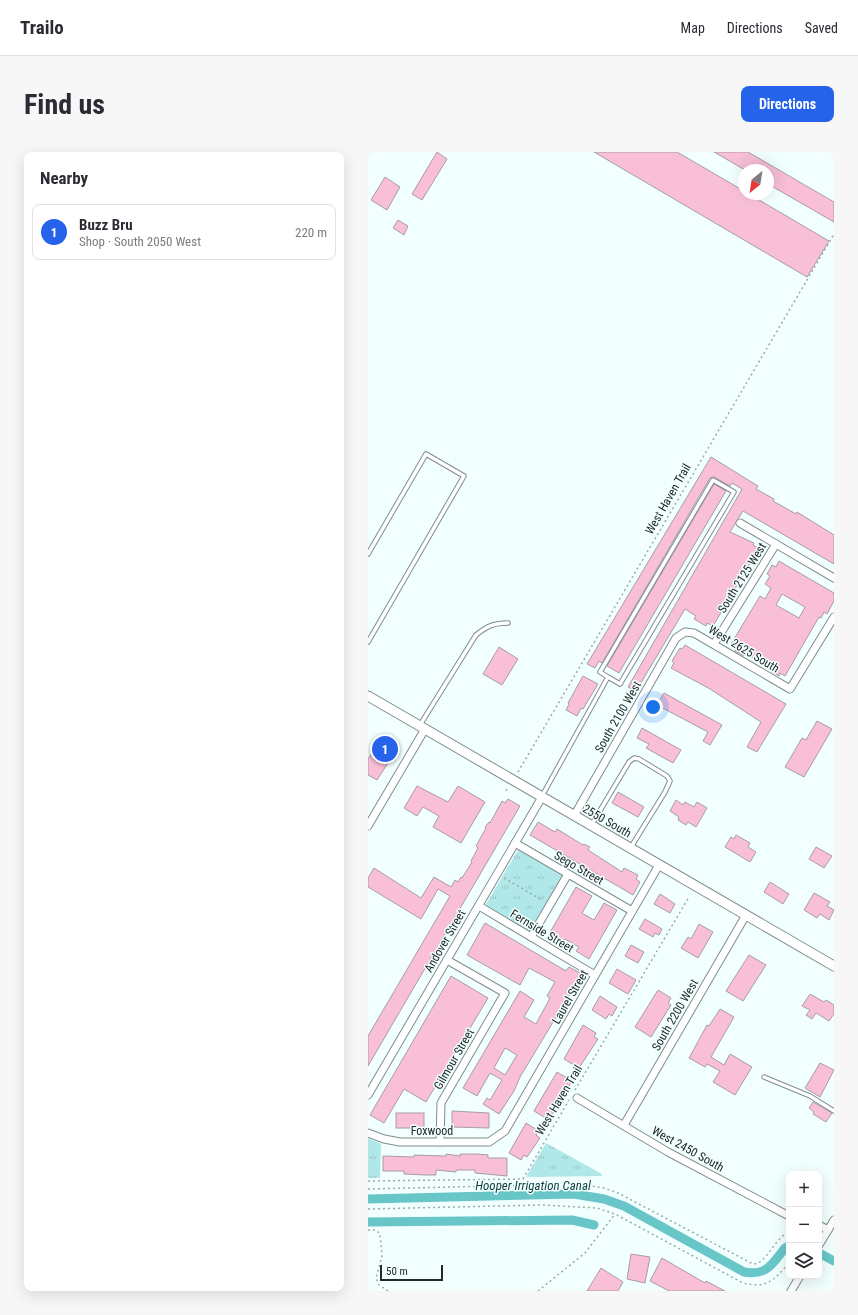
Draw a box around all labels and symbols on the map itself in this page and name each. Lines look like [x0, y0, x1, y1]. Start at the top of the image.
north arrow [738, 164, 774, 200]
street label: West Haven Trail [642, 461, 694, 537]
street label: South 2125 West [715, 540, 769, 616]
street label: West 2625 South [706, 622, 782, 676]
street label: South 2100 West [592, 678, 644, 755]
your location [643, 697, 663, 717]
pin: 1 [372, 734, 398, 764]
street label: 2550 South [580, 801, 634, 841]
street label: Sego Street [552, 848, 607, 888]
street label: Andover Street [421, 907, 469, 975]
street label: Fernside Street [508, 907, 577, 956]
street label: Laurel Street [549, 967, 591, 1027]
street label: South 2200 West [649, 976, 701, 1053]
street label: Gilmour Street [431, 1026, 477, 1092]
street label: West Haven Trail [533, 1063, 585, 1137]
street label: West 2450 South [650, 1123, 727, 1175]
street label: Foxwood [411, 1124, 453, 1138]
water label: Hooper Irrigation Canal [475, 1178, 592, 1193]
scale bar [380, 1263, 443, 1282]

